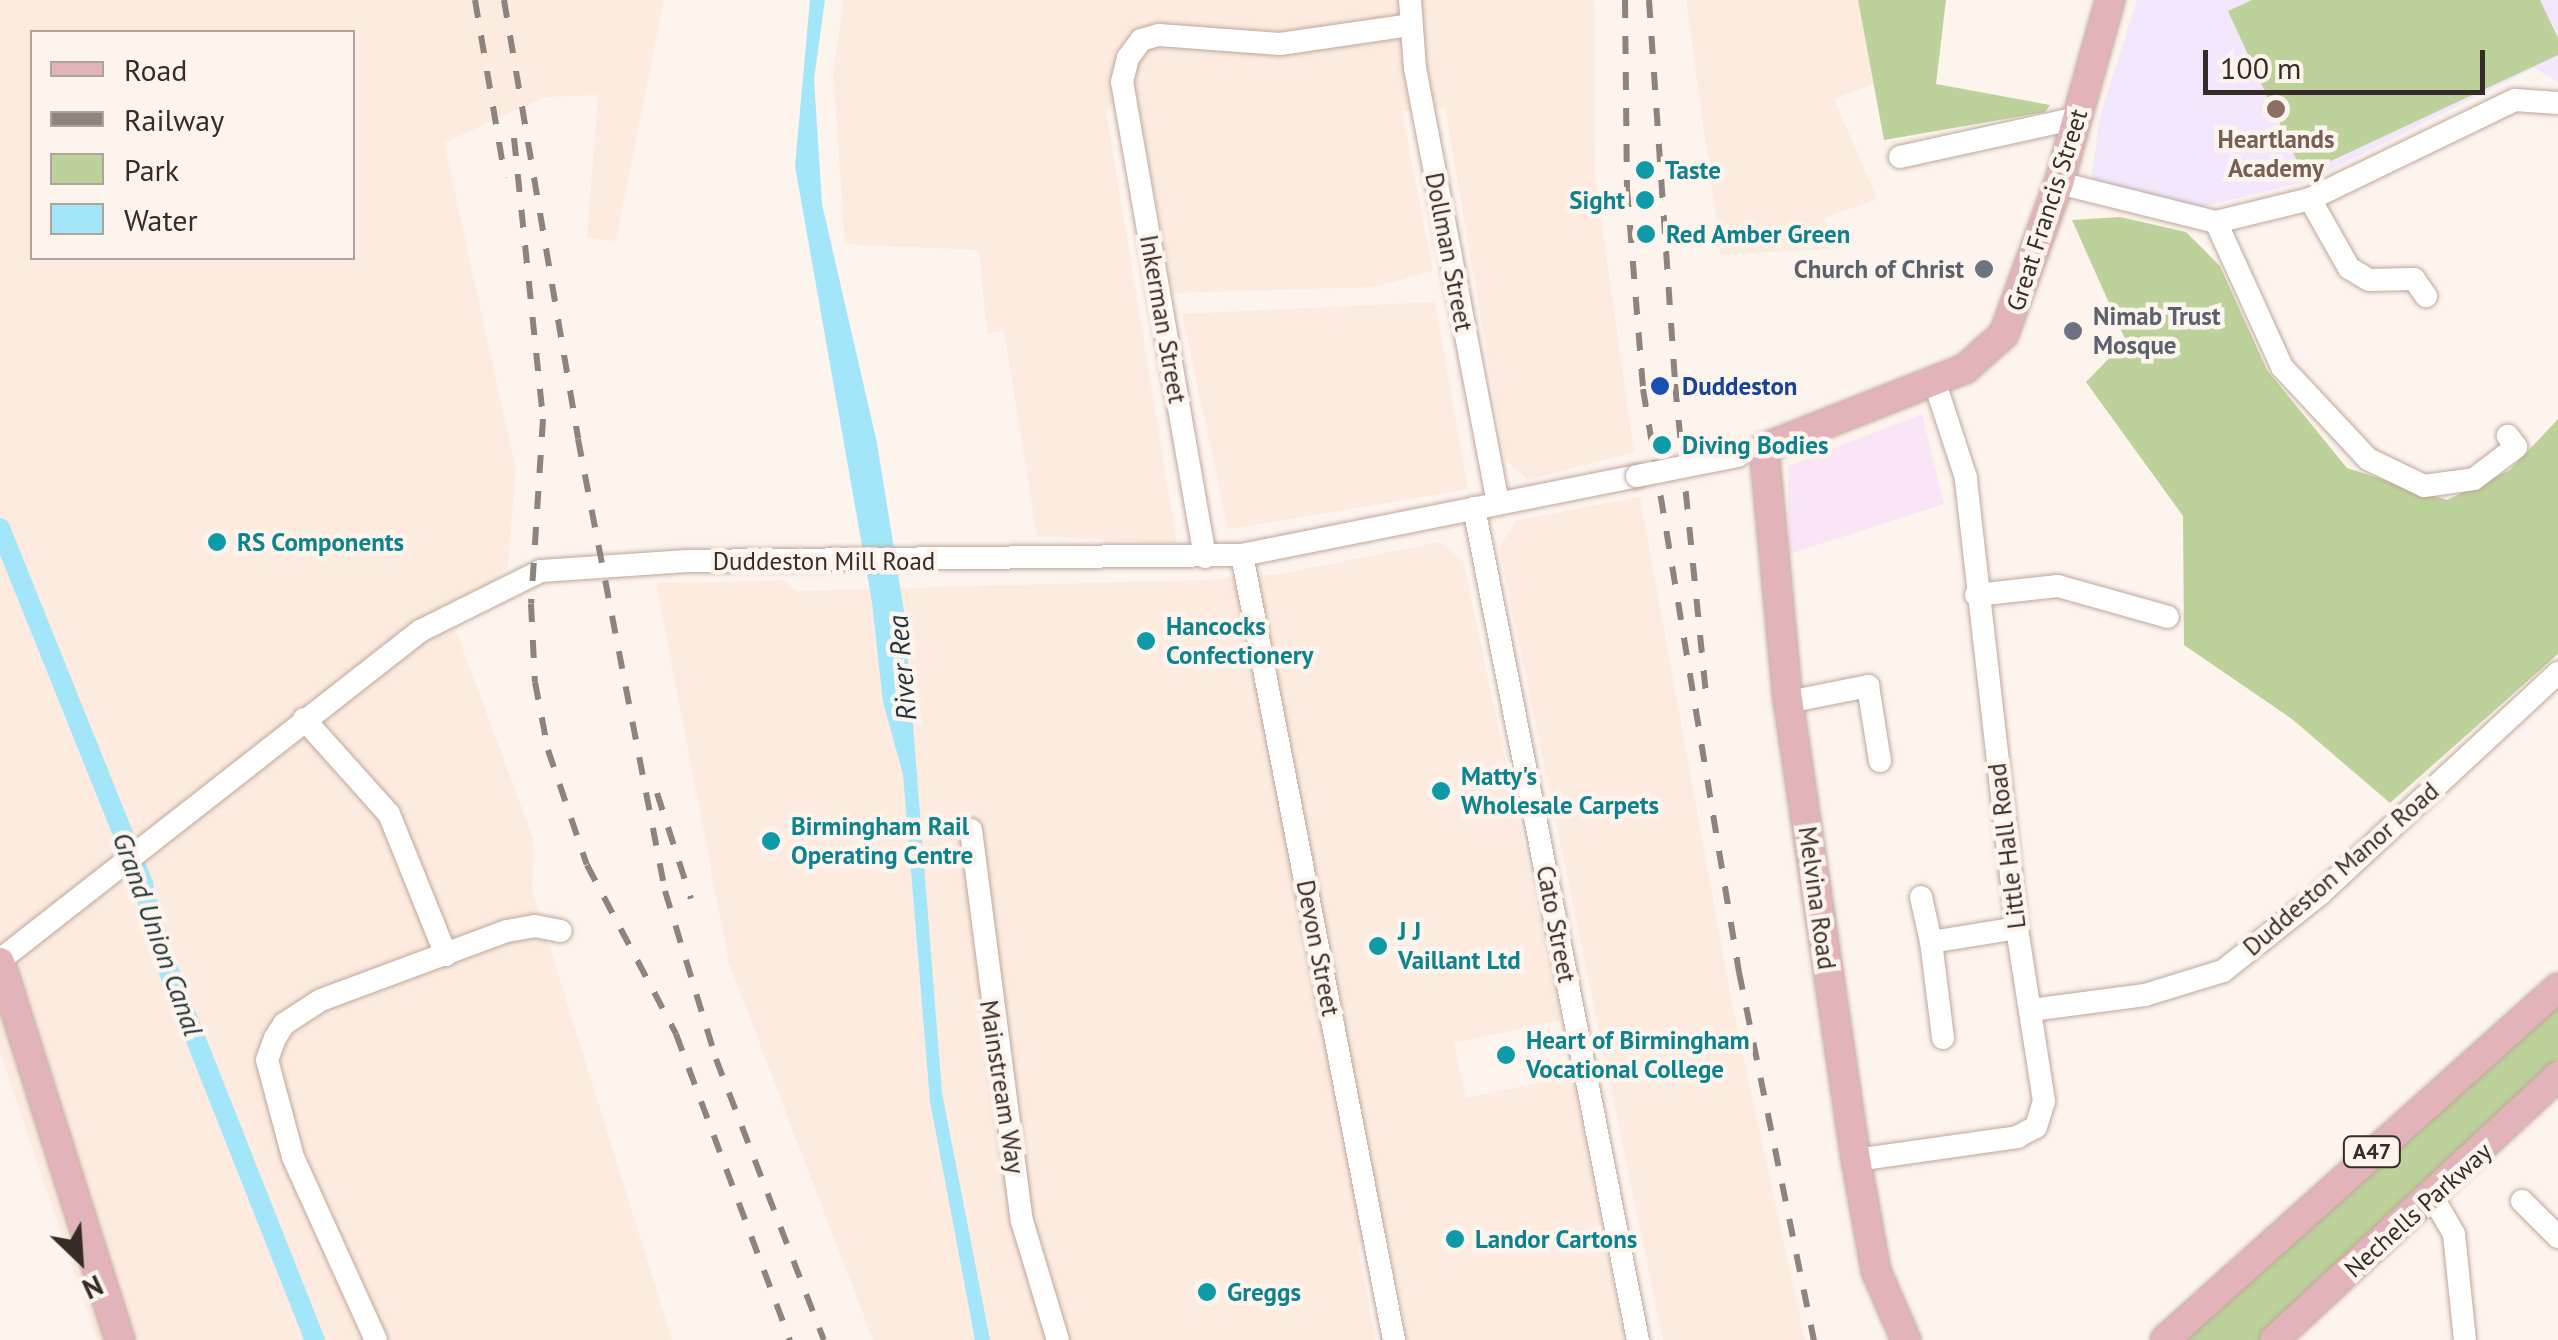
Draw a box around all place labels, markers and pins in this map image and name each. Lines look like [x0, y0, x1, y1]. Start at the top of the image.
marker: Heartlands Academy [2265, 98, 2287, 120]
place label: Heartlands Academy [2217, 125, 2335, 184]
place label: Taste [1665, 155, 1721, 185]
marker: Taste [1634, 159, 1656, 181]
place label: Sight [1569, 185, 1625, 215]
marker: Sight [1634, 189, 1656, 211]
place label: Red Amber Green [1666, 219, 1852, 249]
marker: Red Amber Green [1635, 223, 1657, 245]
place label: Church of Christ [1794, 254, 1964, 284]
marker: Church of Christ [1973, 258, 1995, 280]
place label: Nimab Trust Mosque [2093, 302, 2221, 361]
marker: Nimab Trust Mosque [2062, 320, 2084, 342]
place label: Duddeston [1682, 371, 1797, 401]
marker: Duddeston [1647, 373, 1673, 399]
place label: Diving Bodies [1682, 430, 1829, 460]
marker: Diving Bodies [1651, 434, 1673, 456]
place label: RS Components [237, 527, 404, 557]
marker: RS Components [206, 531, 228, 553]
place label: Hancocks Confectionery [1166, 612, 1313, 671]
marker: Hancocks Confectionery [1135, 630, 1157, 652]
place label: Matty's Wholesale Carpets [1461, 762, 1659, 821]
marker: Matty's Wholesale Carpets [1430, 780, 1452, 802]
place label: Birmingham Rail Operating Centre [791, 812, 974, 871]
marker: Birmingham Rail Operating Centre [760, 830, 782, 852]
place label: J J Vaillant Ltd [1398, 917, 1521, 976]
marker: J J Vaillant Ltd [1367, 935, 1389, 957]
place label: Heart of Birmingham Vocational College [1526, 1026, 1750, 1085]
marker: Heart of Birmingham Vocational College [1495, 1044, 1517, 1066]
place label: Landor Cartons [1475, 1224, 1638, 1254]
marker: Landor Cartons [1444, 1228, 1466, 1250]
place label: Greggs [1227, 1277, 1301, 1307]
marker: Greggs [1196, 1281, 1218, 1303]

